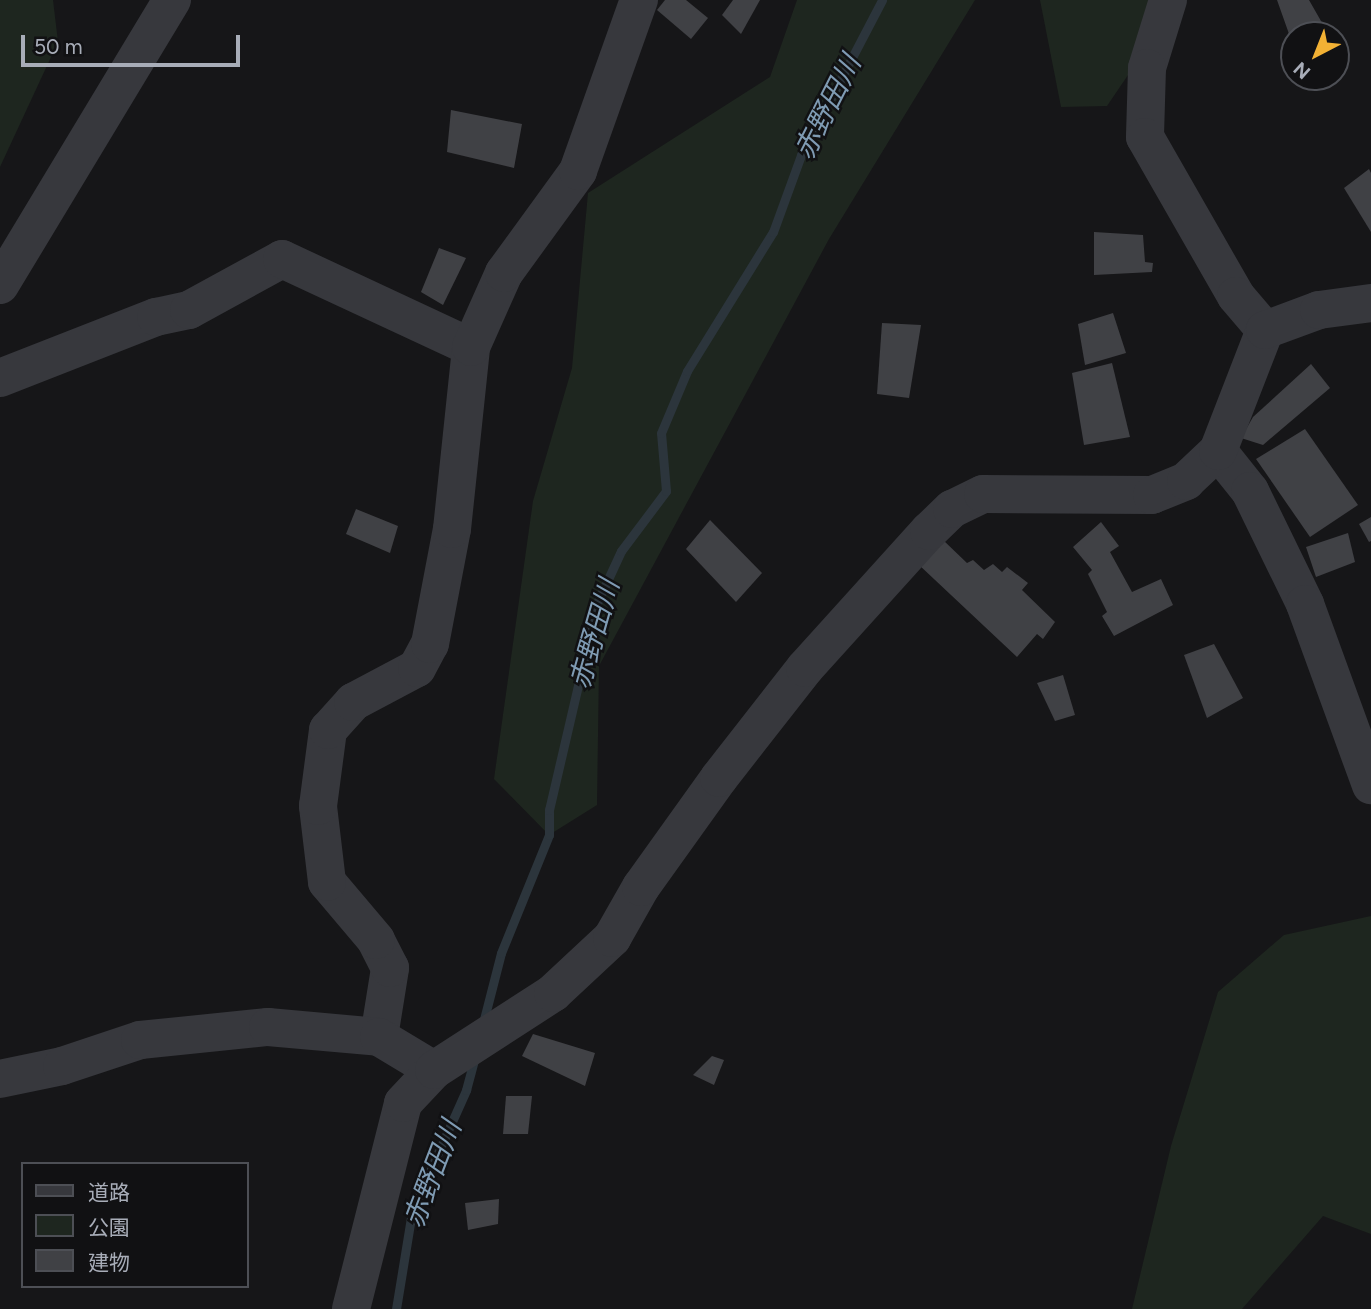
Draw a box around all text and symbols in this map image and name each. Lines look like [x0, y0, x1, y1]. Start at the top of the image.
scale bar [24, 21, 243, 65]
north arrow [1280, 21, 1350, 91]
text: 50 m [34, 34, 83, 59]
water label: 赤野田川 [787, 49, 867, 165]
text: N [1289, 57, 1315, 84]
water label: 赤野田川 [562, 576, 626, 692]
water label: 赤野田川 [396, 1116, 468, 1232]
legend [21, 1162, 248, 1288]
text: 道路 [88, 1180, 130, 1205]
text: 公園 [88, 1215, 130, 1240]
text: 建物 [88, 1250, 130, 1275]

